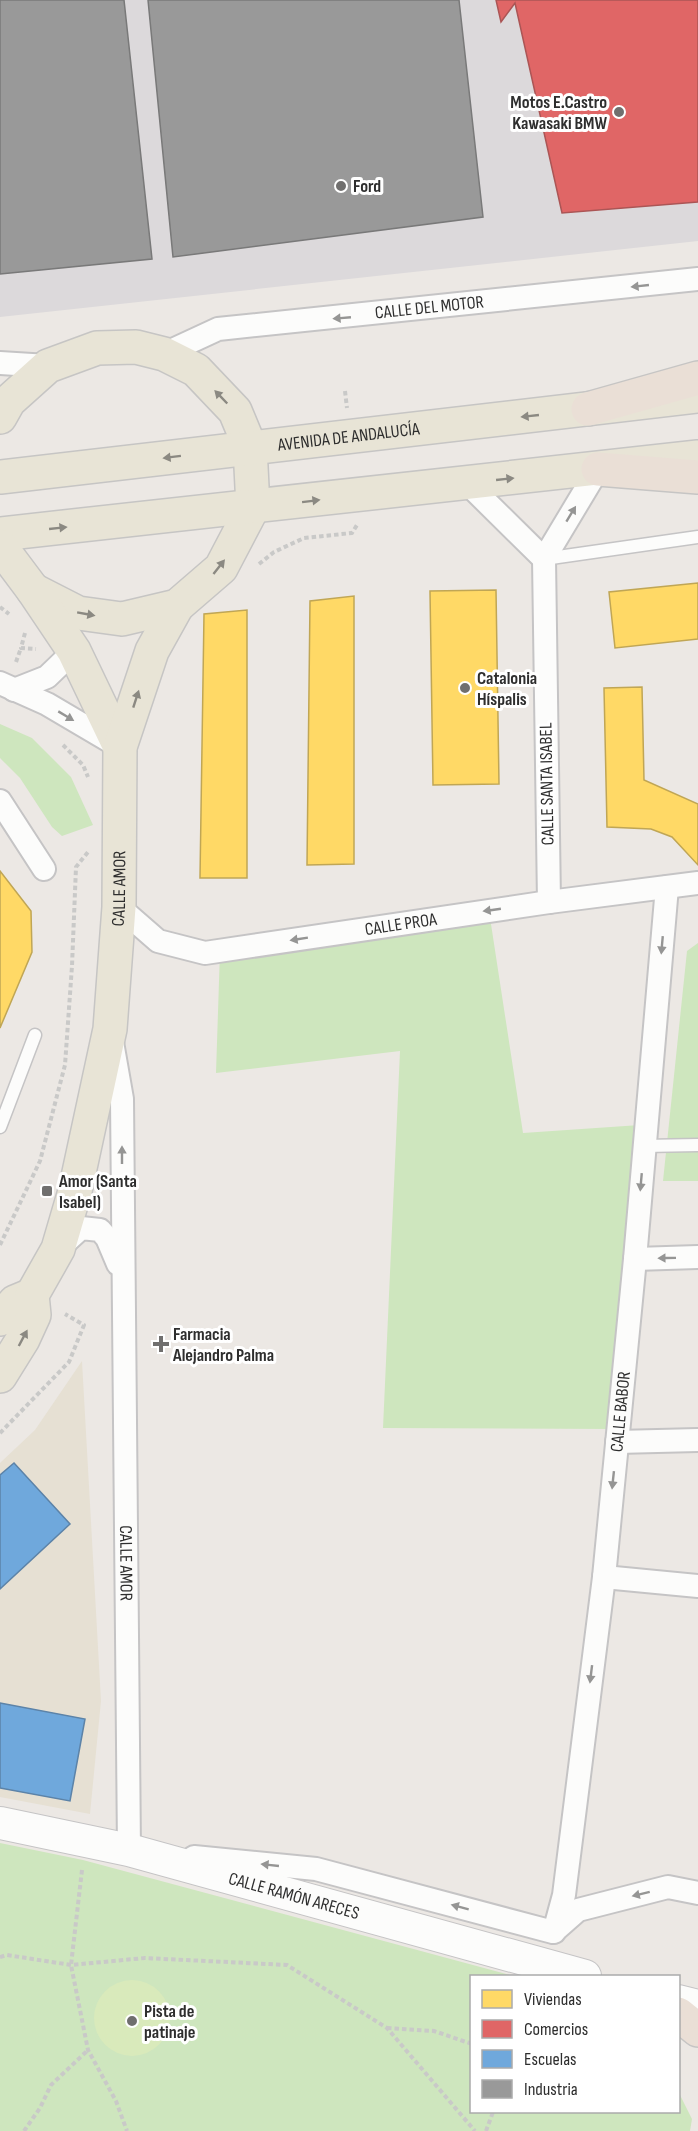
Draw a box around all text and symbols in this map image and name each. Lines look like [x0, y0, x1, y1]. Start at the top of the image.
place label: Motos E.Castro Kawasaki BMW [510, 92, 607, 134]
marker: Motos E.Castro Kawasaki BMW [612, 105, 626, 119]
place label: Ford [353, 176, 381, 197]
marker: Ford [334, 179, 348, 193]
one-way arrow [630, 281, 649, 291]
street label: CALLE DEL MOTOR [374, 291, 485, 323]
one-way arrow [332, 313, 351, 323]
one-way arrow [215, 391, 229, 405]
one-way arrow [520, 411, 539, 420]
street label: AVENIDA DE ANDALUCÍA [276, 418, 421, 455]
one-way arrow [162, 452, 181, 461]
one-way arrow [495, 474, 514, 484]
one-way arrow [302, 496, 321, 506]
one-way arrow [566, 506, 577, 522]
one-way arrow [49, 523, 68, 533]
one-way arrow [213, 559, 225, 574]
one-way arrow [77, 610, 96, 619]
place label: Catalonia Híspalis [477, 668, 537, 710]
marker: Catalonia Híspalis [458, 681, 472, 695]
one-way arrow [131, 690, 141, 708]
one-way arrow [58, 710, 74, 721]
street label: CALLE SANTA ISABEL [535, 722, 559, 846]
street label: CALLE AMOR [107, 850, 130, 927]
one-way arrow [482, 906, 501, 915]
street label: CALLE PROA [363, 908, 438, 940]
one-way arrow [289, 935, 308, 944]
one-way arrow [657, 936, 667, 955]
one-way arrow [117, 1146, 127, 1165]
place label: Amor (Santa Isabel) [58, 1171, 137, 1213]
one-way arrow [636, 1172, 646, 1191]
marker: Amor (Santa Isabel) [40, 1184, 54, 1198]
one-way arrow [657, 1253, 676, 1263]
place label: Farmacia Alejandro Palma [172, 1324, 274, 1366]
one-way arrow [18, 1329, 28, 1346]
marker: Farmacia Alejandro Palma [154, 1337, 168, 1351]
street label: CALLE BABOR [606, 1370, 635, 1453]
one-way arrow [608, 1471, 618, 1490]
street label: CALLE AMOR [115, 1525, 137, 1601]
one-way arrow [587, 1665, 596, 1684]
one-way arrow [261, 1860, 280, 1870]
street label: CALLE RAMÓN ARECES [226, 1868, 362, 1924]
one-way arrow [632, 1890, 650, 1899]
one-way arrow [451, 1902, 469, 1912]
legend [470, 1975, 680, 2113]
text: Viviendas [524, 1989, 582, 2010]
place label: Pista de patinaje [144, 2001, 195, 2043]
marker: Pista de patinaje [125, 2014, 139, 2028]
text: Comercios [524, 2019, 588, 2040]
text: Escuelas [524, 2049, 577, 2070]
text: Industria [524, 2079, 578, 2100]

